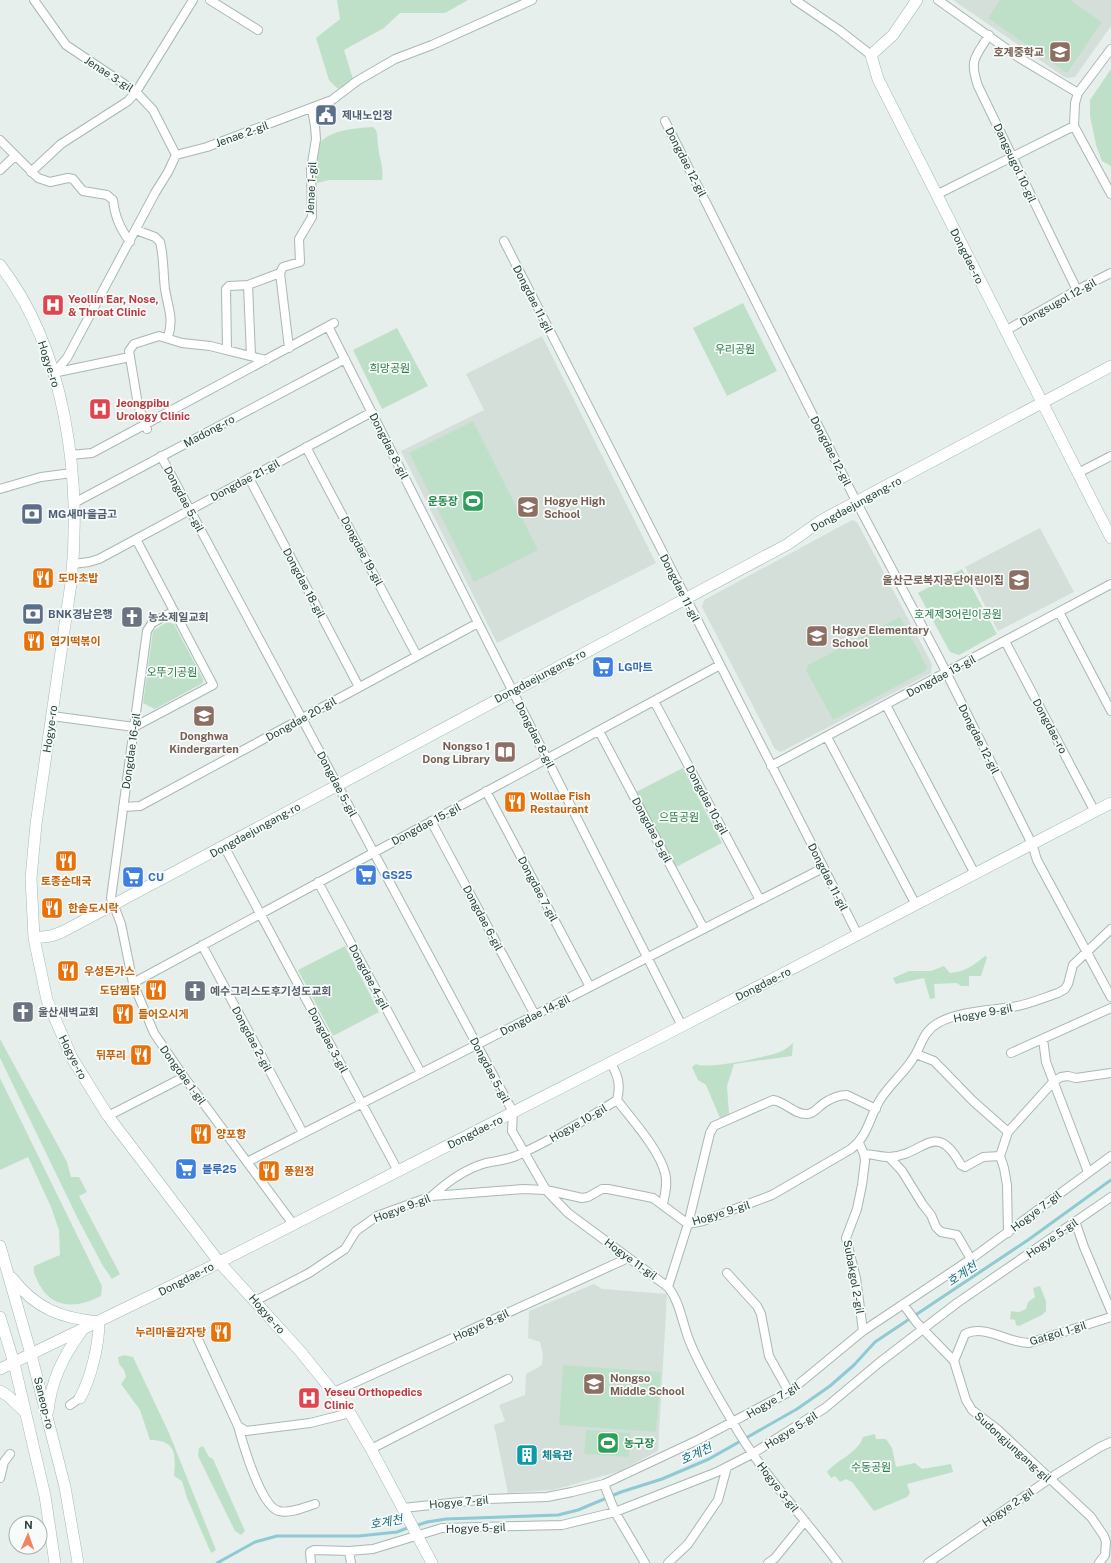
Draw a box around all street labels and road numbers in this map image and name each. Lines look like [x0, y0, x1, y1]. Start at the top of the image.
street label: Jenae 3-gil [82, 54, 136, 94]
street label: Jenae 2-gil [214, 119, 270, 149]
street label: Dangsugol 10-gil [991, 122, 1039, 204]
street label: Dongdae 12-gil [663, 125, 709, 199]
street label: Jenae 1-gil [304, 161, 318, 215]
street label: Dongdae-ro [948, 226, 986, 286]
street label: Dongdae 11-gil [511, 263, 555, 335]
street label: Dangsugol 12-gil [1018, 276, 1098, 328]
street label: Hogye-ro [36, 339, 62, 389]
street label: Dongdae 8-gil [367, 411, 411, 481]
street label: Madong-ro [181, 413, 237, 449]
street label: Dongdae 12-gil [808, 414, 854, 488]
street label: Dongdae 21-gil [208, 457, 282, 503]
street label: Dongdae 5-gil [162, 464, 206, 534]
street label: Dongdaejungang-ro [809, 474, 903, 534]
street label: Dongdae 19-gil [339, 514, 385, 588]
street label: Dongdae 18-gil [281, 546, 327, 620]
street label: Dongdae 11-gil [658, 552, 702, 624]
street label: Dongdaejungang-ro [492, 647, 588, 705]
street label: Dongdae 13-gil [904, 653, 978, 699]
street label: Dongdae 20-gil [264, 695, 338, 743]
street label: Dongdae-ro [1031, 697, 1069, 755]
street label: Dongdae 8-gil [513, 700, 557, 770]
street label: Dongdae 12-gil [956, 702, 1002, 776]
street label: Hogye-ro [41, 704, 59, 754]
street label: Dongdae 16-gil [120, 712, 142, 790]
street label: Dongdae 5-gil [315, 749, 359, 819]
street label: Dongdae 10-gil [684, 763, 730, 837]
street label: Dongdae 9-gil [630, 795, 674, 865]
street label: Dongdaejungang-ro [208, 800, 302, 860]
street label: Dongdae 15-gil [389, 801, 463, 847]
street label: Dongdae 11-gil [806, 841, 850, 913]
street label: Dongdae 7-gil [516, 854, 560, 924]
street label: Dongdae 6-gil [461, 883, 505, 953]
street label: Dongdae 4-gil [347, 942, 391, 1012]
street label: Dongdae-ro [733, 965, 793, 1003]
street label: Dongdae 14-gil [498, 992, 572, 1038]
street label: Hogye 9-gil [952, 1001, 1014, 1025]
street label: Dongdae 2-gil [230, 1004, 274, 1074]
street label: Dongdae 3-gil [306, 1005, 350, 1075]
street label: Hogye-ro [57, 1033, 89, 1081]
street label: Dongdae 5-gil [468, 1035, 512, 1105]
street label: Dongdae 1-gil [158, 1043, 208, 1107]
street label: Hogye 10-gil [547, 1102, 609, 1144]
street label: Dongdae-ro [445, 1113, 505, 1151]
street label: Hogye 7-gil [1009, 1188, 1063, 1234]
street label: Hogye 9-gil [372, 1192, 432, 1224]
street label: Hogye 9-gil [691, 1198, 751, 1228]
street label: Hogye 5-gil [1024, 1216, 1080, 1260]
street label: Hogye 11-gil [602, 1236, 660, 1282]
street label: Subakgol 2-gil [842, 1239, 866, 1315]
street label: Dongdae-ro [156, 1260, 216, 1298]
street label: Hogye-ro [247, 1292, 287, 1336]
street label: Hogye 8-gil [451, 1307, 511, 1343]
street label: Gatgol 1-gil [1028, 1319, 1088, 1347]
street label: Saneop-ro [32, 1376, 56, 1430]
street label: Hogye 7-gil [744, 1379, 802, 1421]
street label: Hogye 5-gil [762, 1409, 820, 1451]
street label: Sudongjungang-gil [972, 1410, 1054, 1484]
street label: Hogye 3-gil [755, 1460, 801, 1514]
street label: Hogye 2-gil [980, 1485, 1036, 1529]
street label: Hogye 7-gil [429, 1493, 489, 1511]
street label: Hogye 5-gil [446, 1521, 506, 1535]

